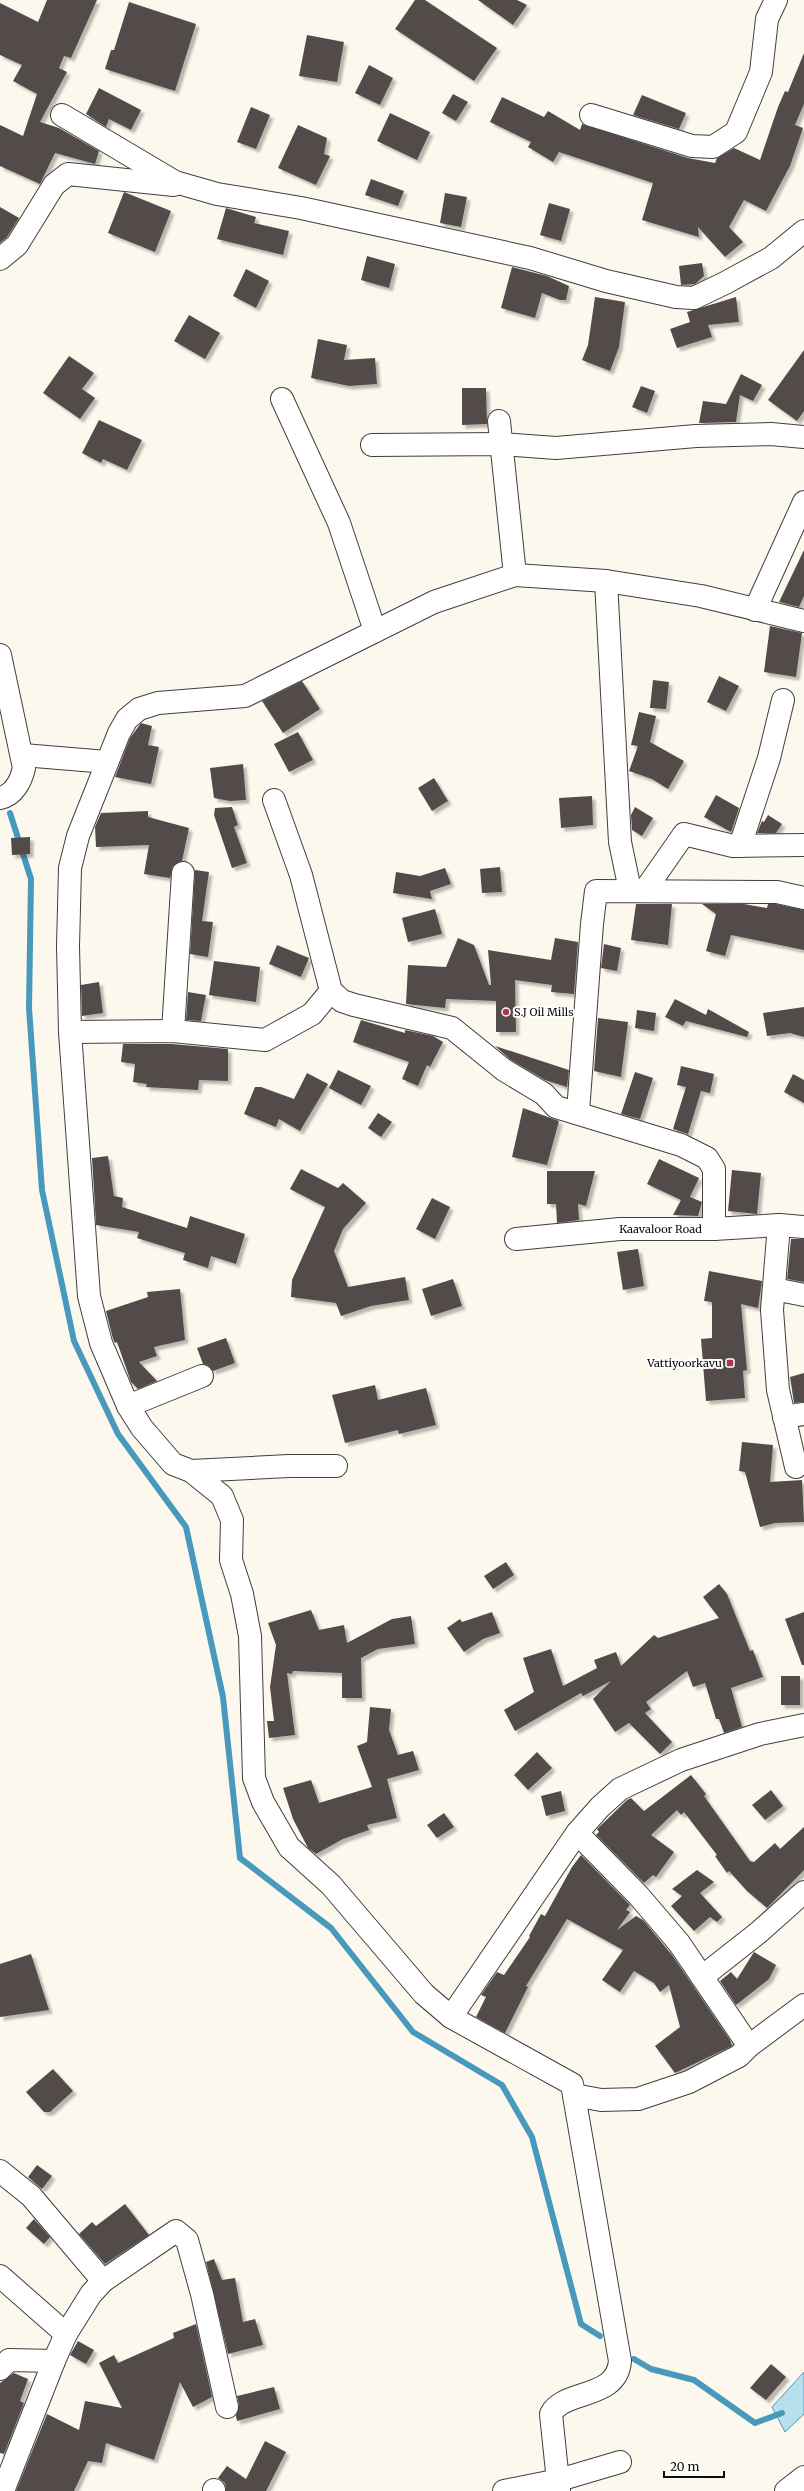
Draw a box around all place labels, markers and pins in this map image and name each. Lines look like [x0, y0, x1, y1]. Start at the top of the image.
place label: S.J Oil Mills [514, 1005, 574, 1019]
marker: S.J Oil Mills [501, 1007, 511, 1017]
place label: Vattiyoorkavu [646, 1356, 722, 1370]
marker: Vattiyoorkavu [725, 1358, 735, 1368]

